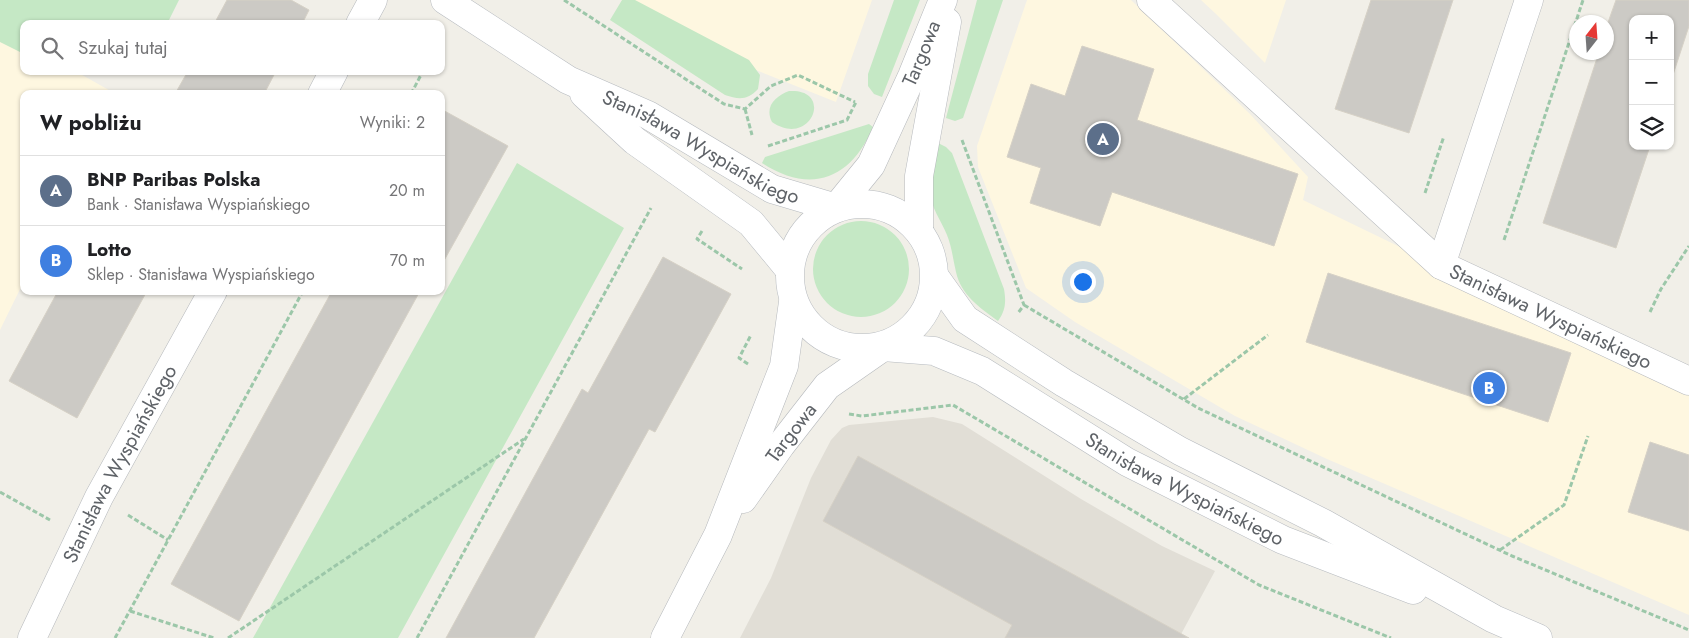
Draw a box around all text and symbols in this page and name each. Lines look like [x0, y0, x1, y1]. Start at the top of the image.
north arrow [1569, 15, 1614, 60]
map controls [1629, 15, 1674, 150]
button: + [1629, 15, 1674, 60]
street label: Targowa [895, 16, 948, 91]
search box [20, 20, 445, 75]
icon: search [38, 34, 66, 62]
text: Szukaj tutaj [78, 34, 168, 61]
button: − [1629, 60, 1674, 105]
street label: Stanisława Wyspiańskiego [598, 83, 803, 211]
button: layers [1629, 105, 1674, 150]
text: W pobliżu [40, 108, 141, 138]
text: Wyniki: 2 [360, 111, 425, 134]
pin: A [1087, 120, 1119, 158]
text: BNP Paribas Polska [87, 166, 261, 193]
text: A [50, 179, 62, 202]
text: 20 m [389, 179, 425, 202]
text: Bank · Stanisława Wyspiańskiego [87, 193, 310, 216]
text: Lotto [87, 236, 132, 263]
text: B [51, 249, 61, 272]
text: 70 m [390, 249, 425, 272]
street label: Stanisława Wyspiańskiego [1444, 257, 1657, 377]
text: Sklep · Stanisława Wyspiańskiego [87, 263, 315, 286]
your location [1070, 269, 1096, 295]
street label: Stanisława Wyspiańskiego [56, 360, 184, 568]
pin: B [1473, 369, 1505, 407]
street label: Targowa [759, 397, 824, 469]
street label: Stanisława Wyspiańskiego [1079, 425, 1289, 553]

